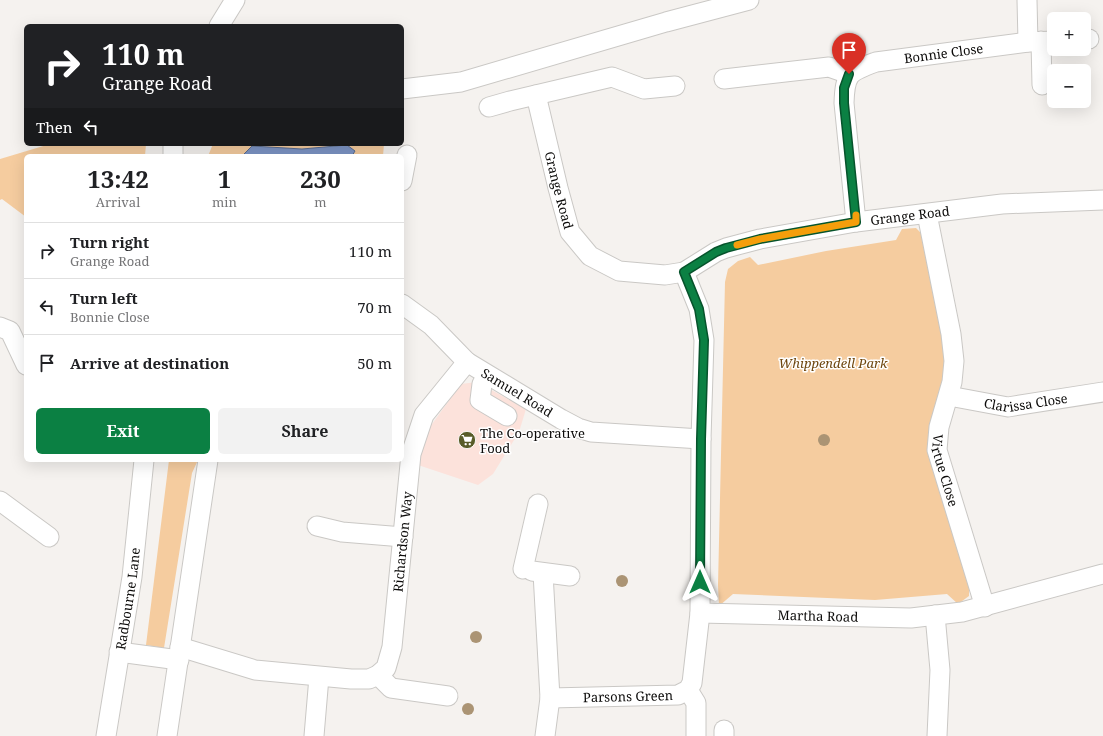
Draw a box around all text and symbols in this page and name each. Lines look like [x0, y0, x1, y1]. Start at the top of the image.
map controls [1047, 12, 1091, 108]
button: + [1047, 12, 1091, 56]
pin [832, 33, 866, 74]
text: 110 m [102, 35, 184, 73]
icon: arrive [838, 39, 860, 61]
street label: Bonnie Close [903, 39, 984, 67]
icon: right [36, 40, 88, 92]
button: − [1047, 64, 1091, 108]
text: Grange Road [102, 71, 212, 95]
icon: left [80, 116, 102, 138]
text: Then [36, 117, 72, 137]
street label: Grange Road [541, 150, 578, 231]
text: 13:42 [87, 162, 149, 195]
text: 1 [218, 162, 231, 195]
text: 230 [300, 162, 341, 195]
text: Arrival [96, 193, 140, 211]
text: min [212, 193, 237, 211]
text: m [314, 193, 327, 211]
street label: Grange Road [869, 202, 951, 229]
text: Turn right [70, 232, 149, 252]
icon: right [36, 240, 58, 262]
text: 110 m [349, 241, 392, 261]
text: Grange Road [70, 252, 150, 270]
text: Turn left [70, 288, 138, 308]
icon: left [36, 296, 58, 318]
text: 70 m [357, 297, 392, 317]
text: Bonnie Close [70, 308, 150, 326]
icon: arrive [36, 352, 58, 374]
text: Arrive at destination [70, 353, 229, 373]
text: 50 m [357, 353, 392, 373]
park label: Whippendell Park [779, 354, 888, 372]
street label: Samuel Road [478, 364, 556, 421]
street label: Clarissa Close [983, 389, 1069, 416]
button: Exit [36, 408, 210, 454]
button: Share [218, 408, 392, 454]
place label: The Co-operative Food [480, 424, 585, 457]
supermarket icon: The Co-operative Food [457, 430, 477, 450]
street label: Virtue Close [928, 433, 963, 509]
street label: Richardson Way [388, 490, 416, 593]
street label: Radbourne Lane [111, 547, 144, 651]
position arrow [679, 561, 721, 603]
street label: Martha Road [777, 606, 858, 626]
street label: Parsons Green [583, 686, 674, 706]

